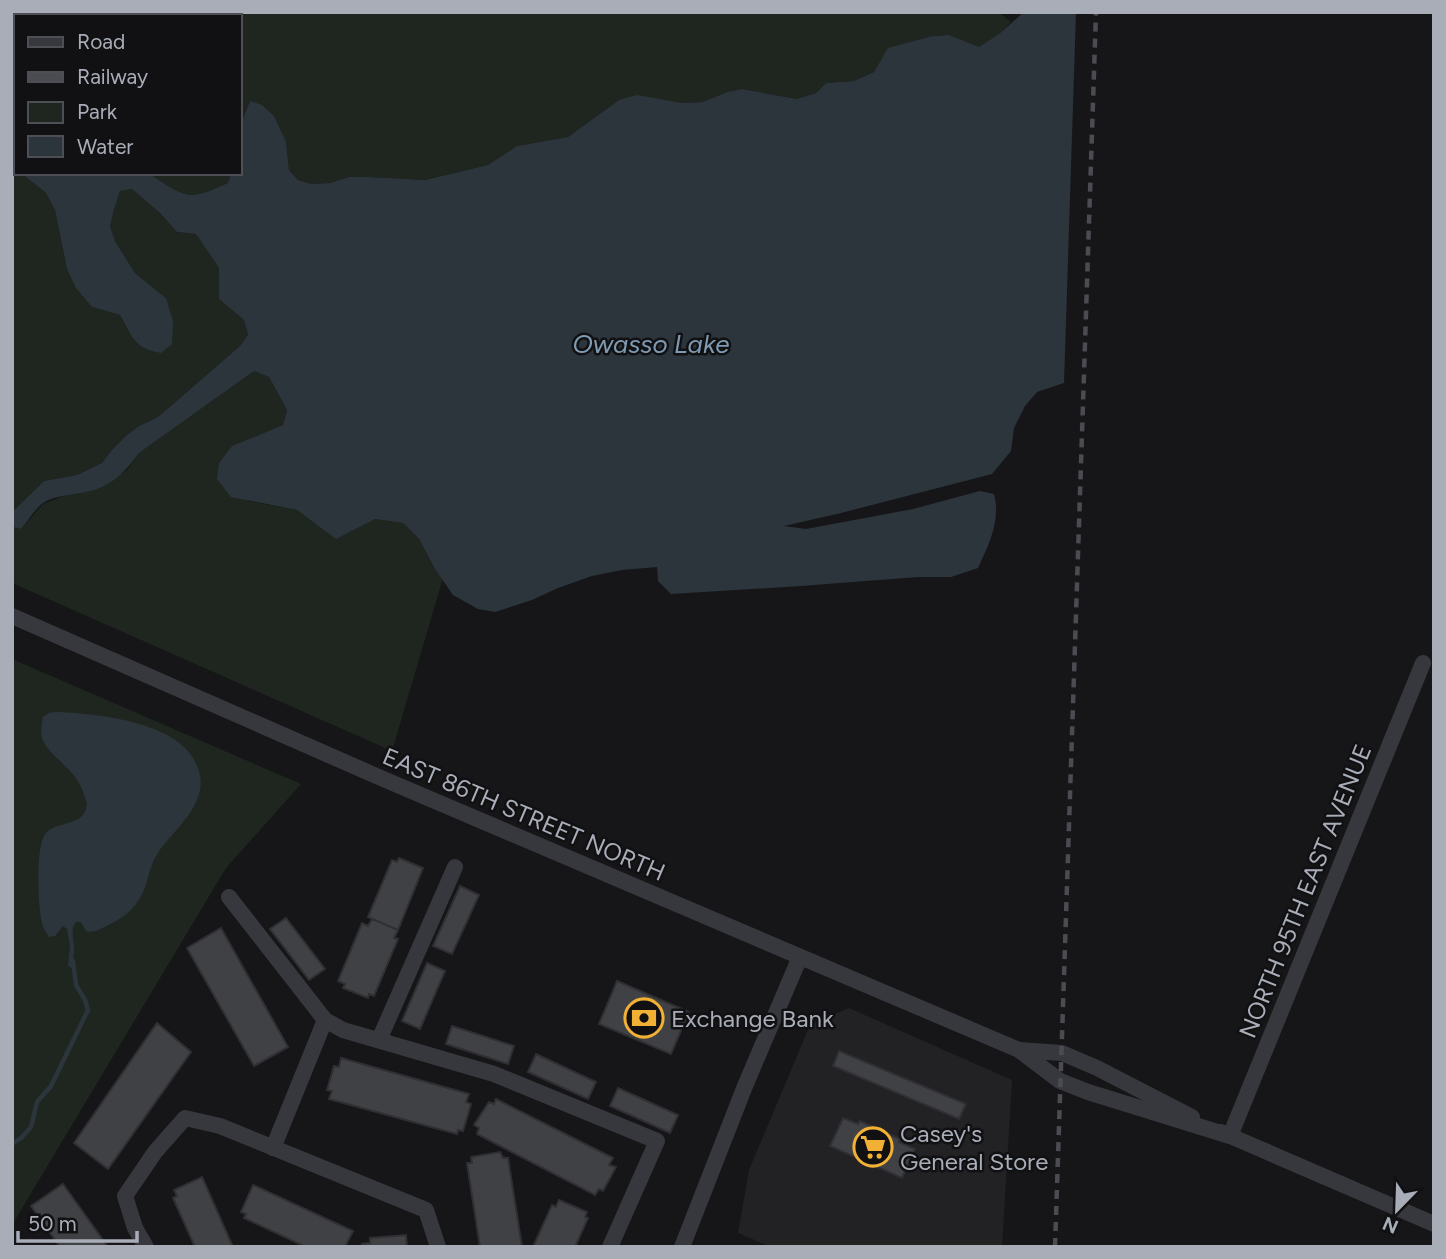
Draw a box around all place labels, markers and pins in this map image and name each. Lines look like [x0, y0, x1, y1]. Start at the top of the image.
bank icon: Exchange Bank [623, 997, 665, 1039]
place label: Exchange Bank [671, 1004, 834, 1033]
place label: Casey's General Store [900, 1119, 1048, 1176]
supermarket icon: Casey's General Store [852, 1126, 894, 1168]

